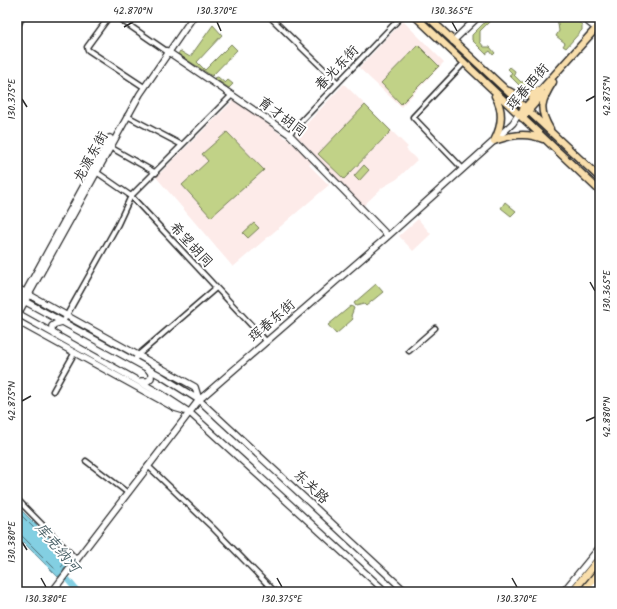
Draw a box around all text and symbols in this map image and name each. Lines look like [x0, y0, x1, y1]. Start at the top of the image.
text: 42.870°N [113, 3, 153, 19]
text: 130.370°E [197, 3, 239, 19]
text: 130.365°E [431, 3, 474, 19]
street label: 春光东街 [310, 40, 364, 96]
street label: 珲春西街 [501, 59, 555, 115]
text: 42.875°N [599, 76, 615, 116]
text: 130.375°E [4, 77, 20, 120]
street label: 育才胡同 [253, 91, 311, 143]
street label: 龙源东街 [68, 127, 114, 187]
street label: 希望胡同 [164, 217, 218, 273]
text: 130.365°E [599, 269, 615, 312]
street label: 珲春东街 [244, 294, 300, 348]
text: 42.875°N [4, 381, 20, 421]
text: 42.880°N [599, 396, 615, 437]
street label: 东关路 [288, 465, 334, 509]
water label: 库克纳河 [29, 517, 87, 581]
text: 130.380°E [4, 520, 20, 563]
text: 130.380°E [25, 591, 68, 607]
text: 130.375°E [261, 591, 304, 607]
text: 130.370°E [497, 591, 539, 607]

